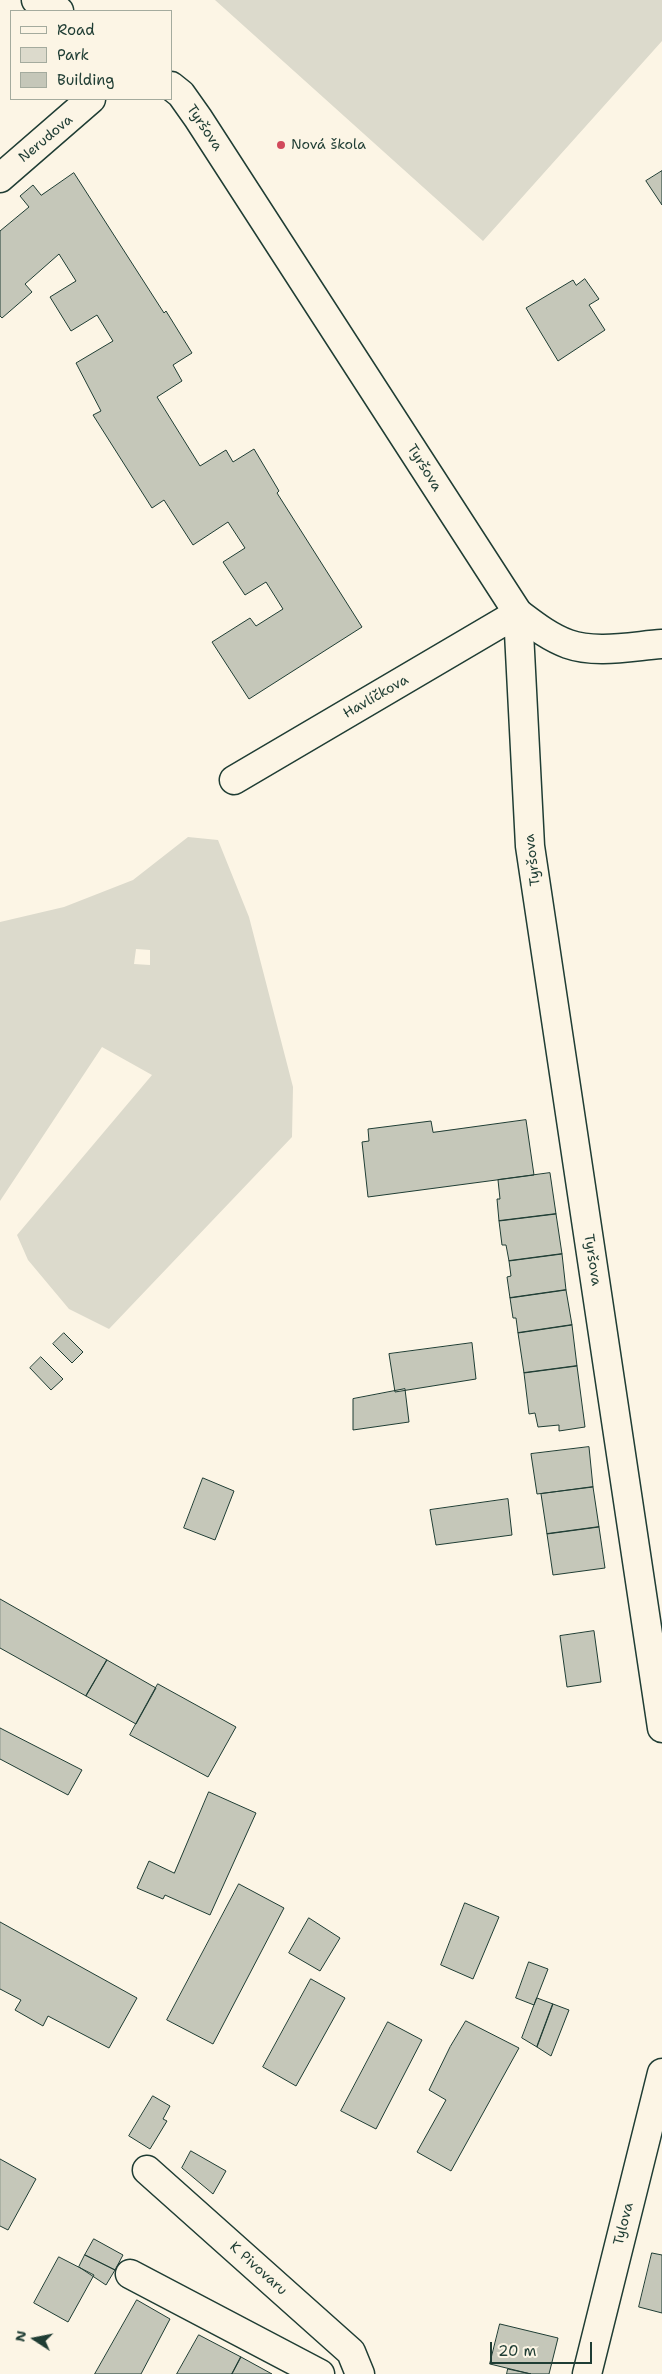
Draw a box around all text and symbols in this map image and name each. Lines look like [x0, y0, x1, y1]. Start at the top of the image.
legend [10, 10, 172, 100]
text: Road [57, 20, 95, 40]
text: Park [57, 45, 89, 65]
text: Building [57, 70, 114, 90]
street label: Tyršova [182, 102, 226, 154]
street label: Nerudova [16, 112, 76, 166]
place label: Nová škola [291, 137, 366, 153]
marker: Nová škola [275, 139, 287, 151]
street label: Tyršova [403, 441, 445, 495]
street label: Havlíčkova [340, 672, 412, 722]
street label: Tyršova [521, 833, 545, 887]
street label: Tyršova [580, 1233, 604, 1287]
street label: Tylova [611, 2201, 637, 2247]
street label: K Pivovaru [226, 2239, 290, 2299]
north arrow [10, 2314, 60, 2364]
text: N [10, 2329, 30, 2343]
scale bar [492, 2332, 594, 2364]
text: 20 m [498, 2341, 537, 2361]

